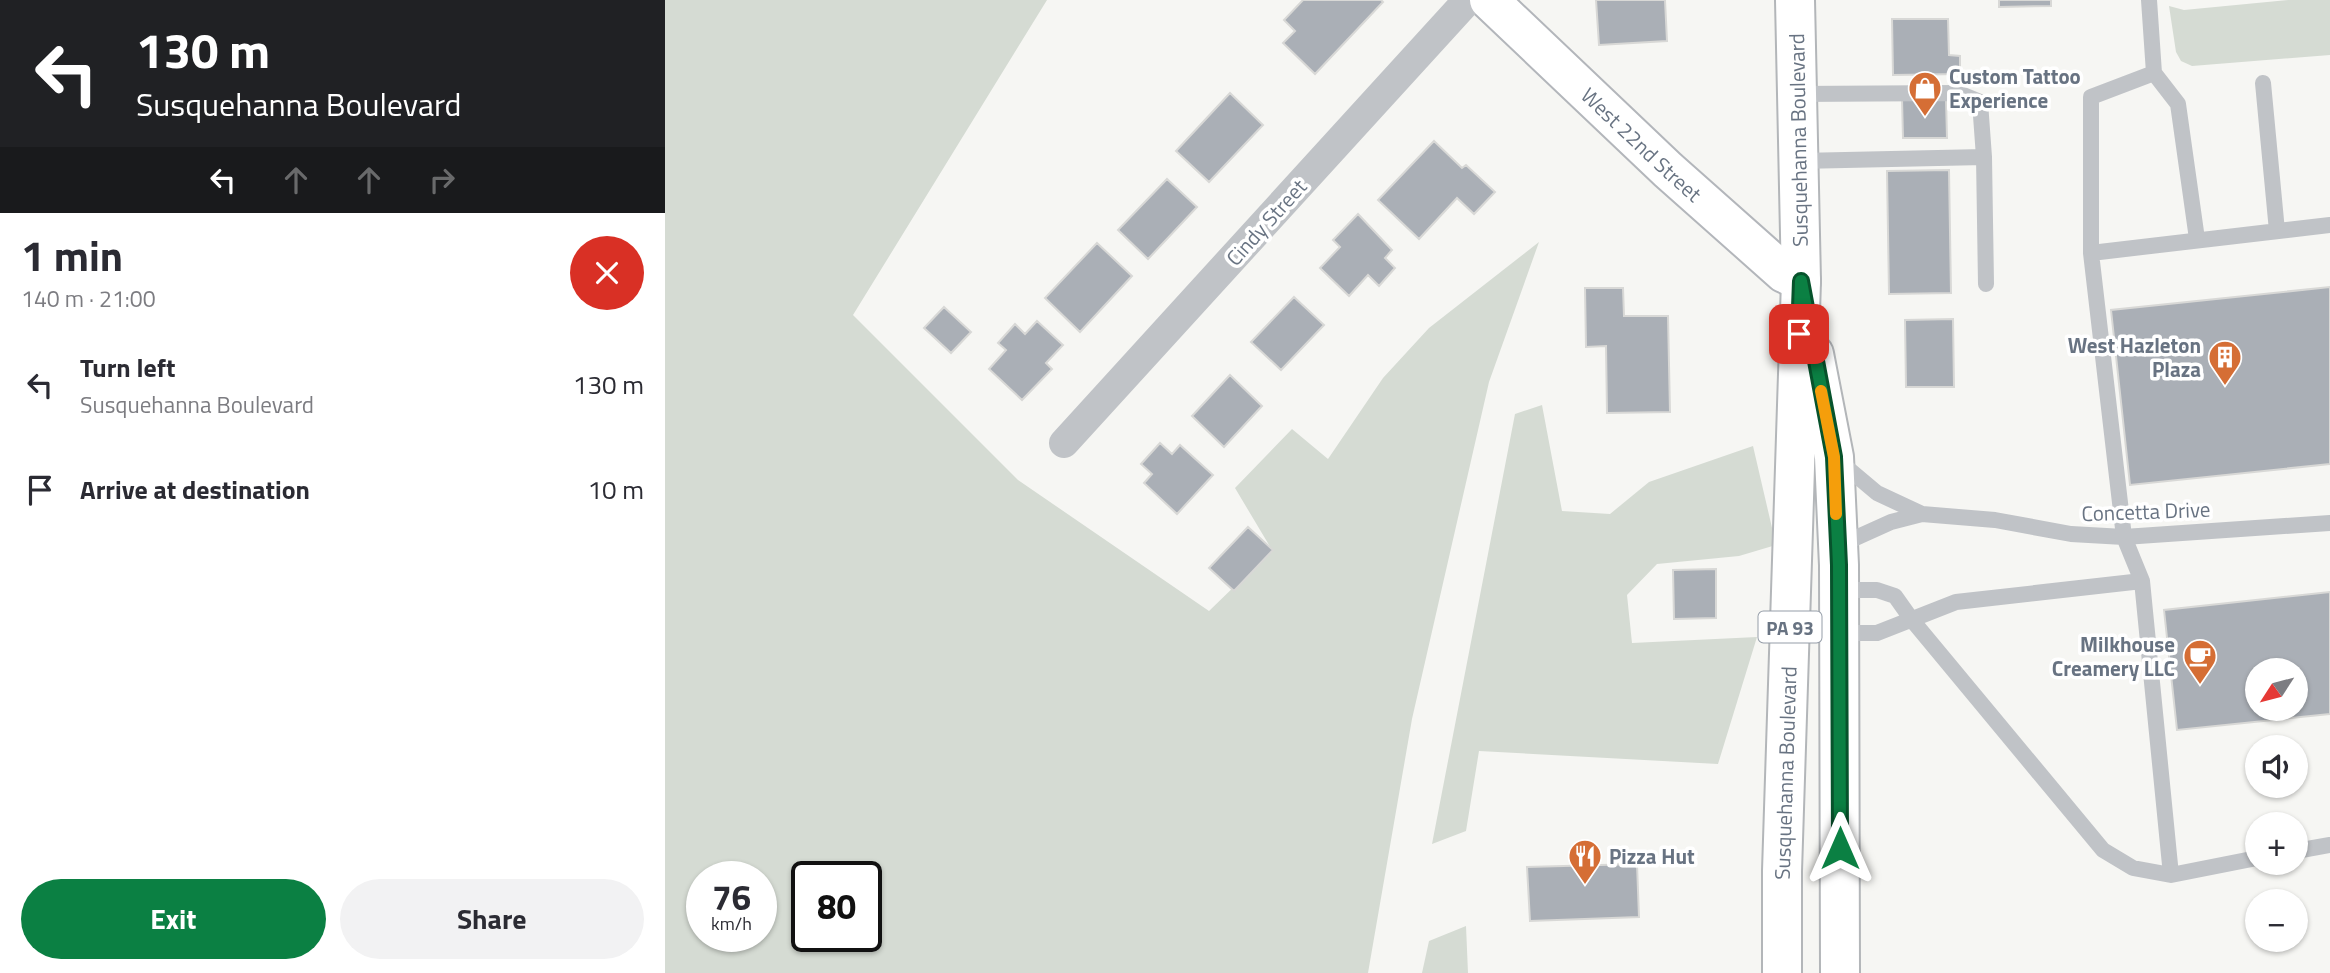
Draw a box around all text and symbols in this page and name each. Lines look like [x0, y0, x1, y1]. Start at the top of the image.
text: 130 m [136, 12, 270, 87]
icon: left [21, 28, 112, 119]
street label: Susquehanna Boulevard [1780, 33, 1816, 247]
place label: Custom Tattoo Experience [1949, 60, 2081, 116]
shop icon: Custom Tattoo Experience [1906, 69, 1944, 118]
text: Susquehanna Boulevard [136, 80, 462, 128]
street label: West 22nd Street [1574, 80, 1710, 209]
icon: left [204, 161, 242, 199]
icon: ahead [277, 161, 315, 199]
icon: ahead [350, 161, 388, 199]
icon: right [423, 161, 461, 199]
street label: Cindy Street [1218, 171, 1314, 273]
text: 1 min [21, 223, 123, 287]
button: close [570, 236, 644, 310]
text: 140 m · 21:00 [21, 281, 156, 316]
pin [1769, 304, 1829, 364]
icon: arrive [1780, 315, 1818, 353]
place label: West Hazleton Plaza [2068, 329, 2201, 385]
building icon: West Hazleton Plaza [2206, 338, 2244, 387]
text: Turn left [80, 348, 175, 387]
text: 130 m [573, 365, 644, 404]
icon: left [21, 366, 59, 404]
text: Susquehanna Boulevard [80, 387, 314, 422]
text: Arrive at destination [80, 470, 310, 509]
text: 10 m [587, 470, 644, 509]
icon: arrive [21, 471, 59, 509]
street label: Concetta Drive [2081, 493, 2211, 529]
road number: PA 93 [1759, 612, 1821, 642]
place label: Milkhouse Creamery LLC [2052, 628, 2175, 684]
cafe icon: Milkhouse Creamery LLC [2181, 637, 2219, 686]
north arrow [2245, 658, 2308, 721]
map controls [2245, 658, 2308, 952]
street label: Susquehanna Boulevard [1766, 666, 1805, 880]
button: sound [2245, 735, 2308, 798]
position arrow [1803, 811, 1877, 885]
button: + [2245, 812, 2308, 875]
restaurant icon: Pizza Hut [1566, 837, 1604, 886]
place label: Pizza Hut [1609, 840, 1695, 872]
speed limit sign: 80 [791, 861, 882, 952]
text: 76 [712, 870, 751, 924]
button: Exit [21, 879, 326, 959]
button: Share [340, 879, 644, 959]
button: − [2245, 889, 2308, 952]
text: km/h [711, 910, 752, 937]

